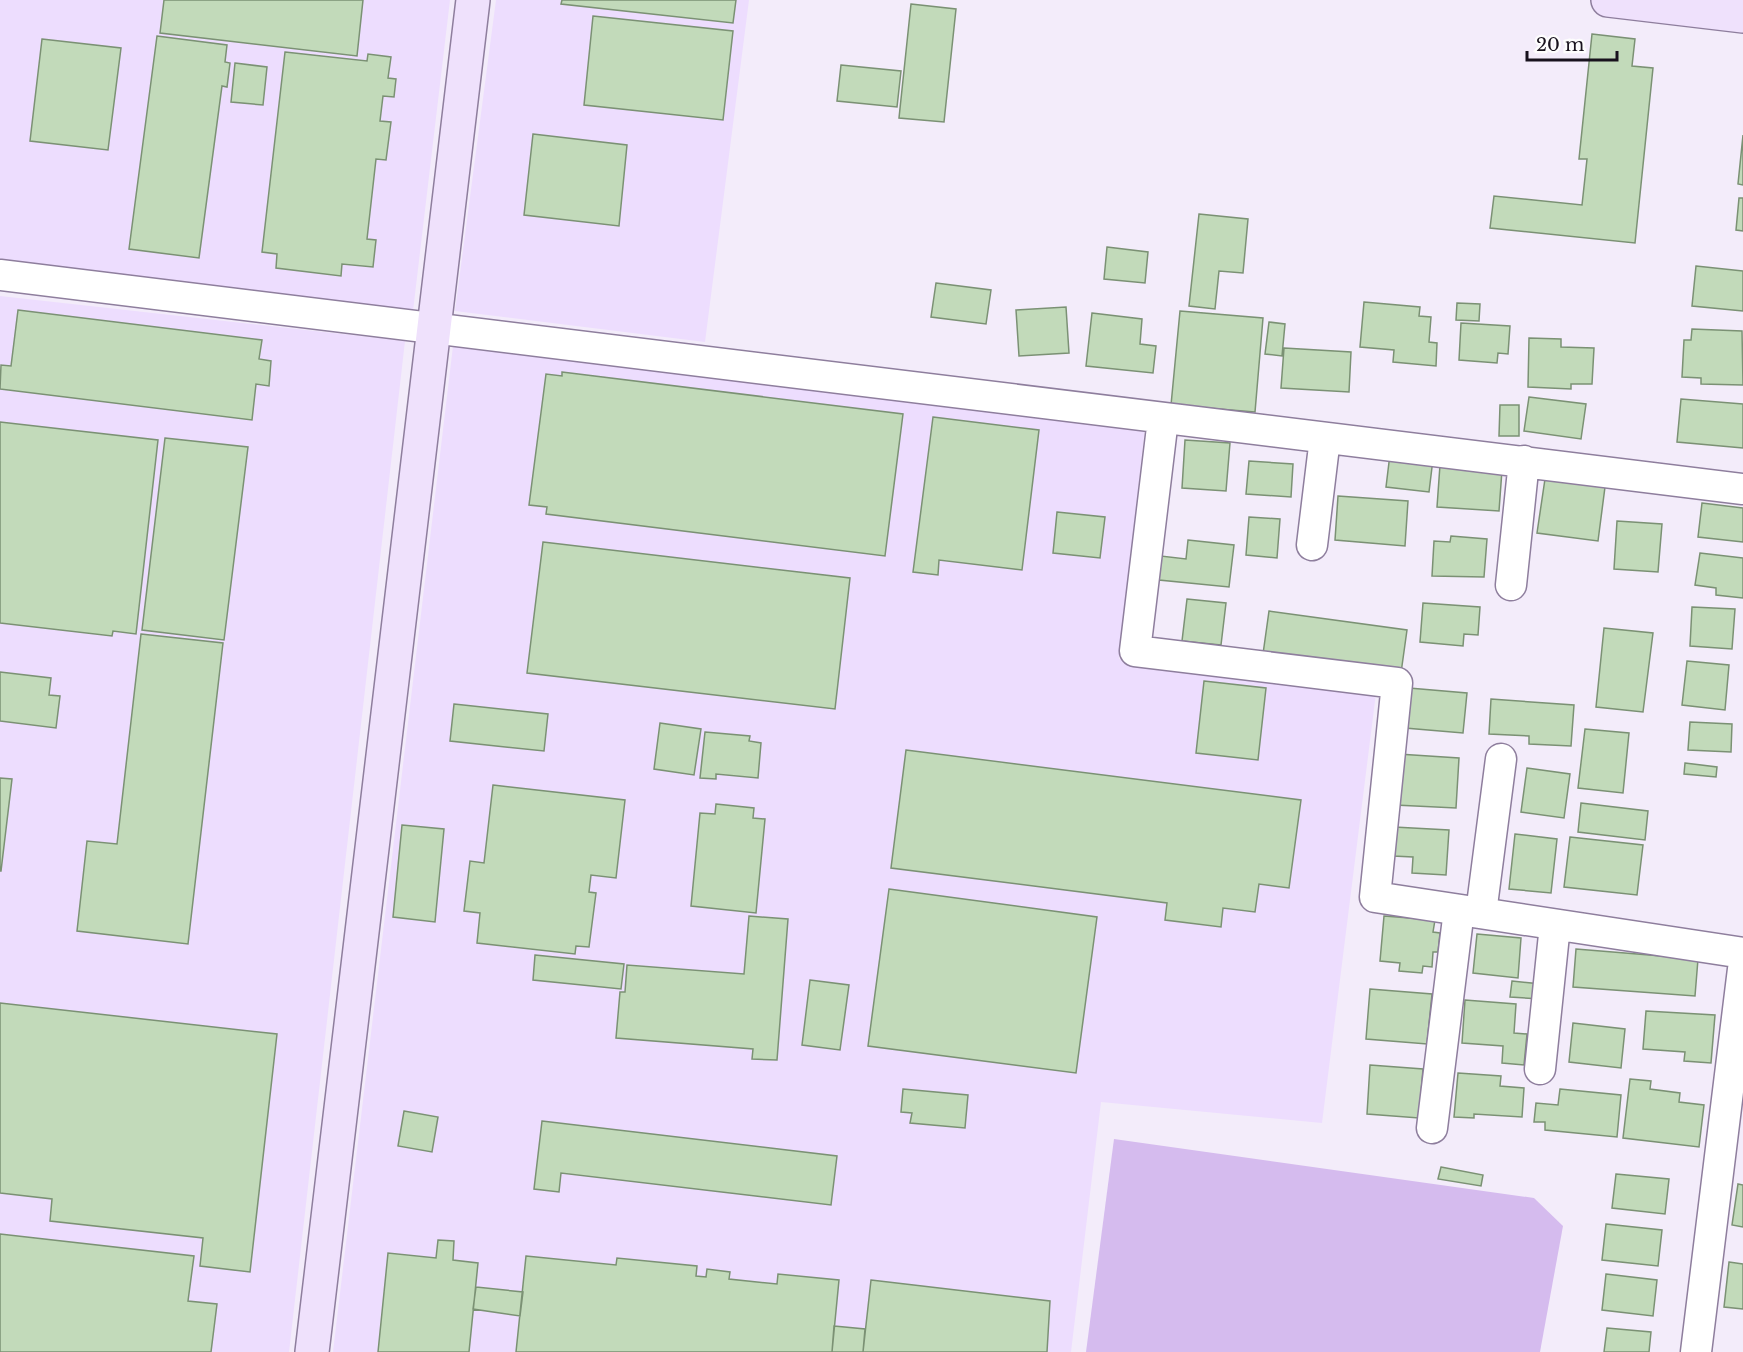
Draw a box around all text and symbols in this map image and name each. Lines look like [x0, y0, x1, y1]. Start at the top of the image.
scale bar [1527, 24, 1617, 62]
text: 20 m [1536, 34, 1584, 56]

